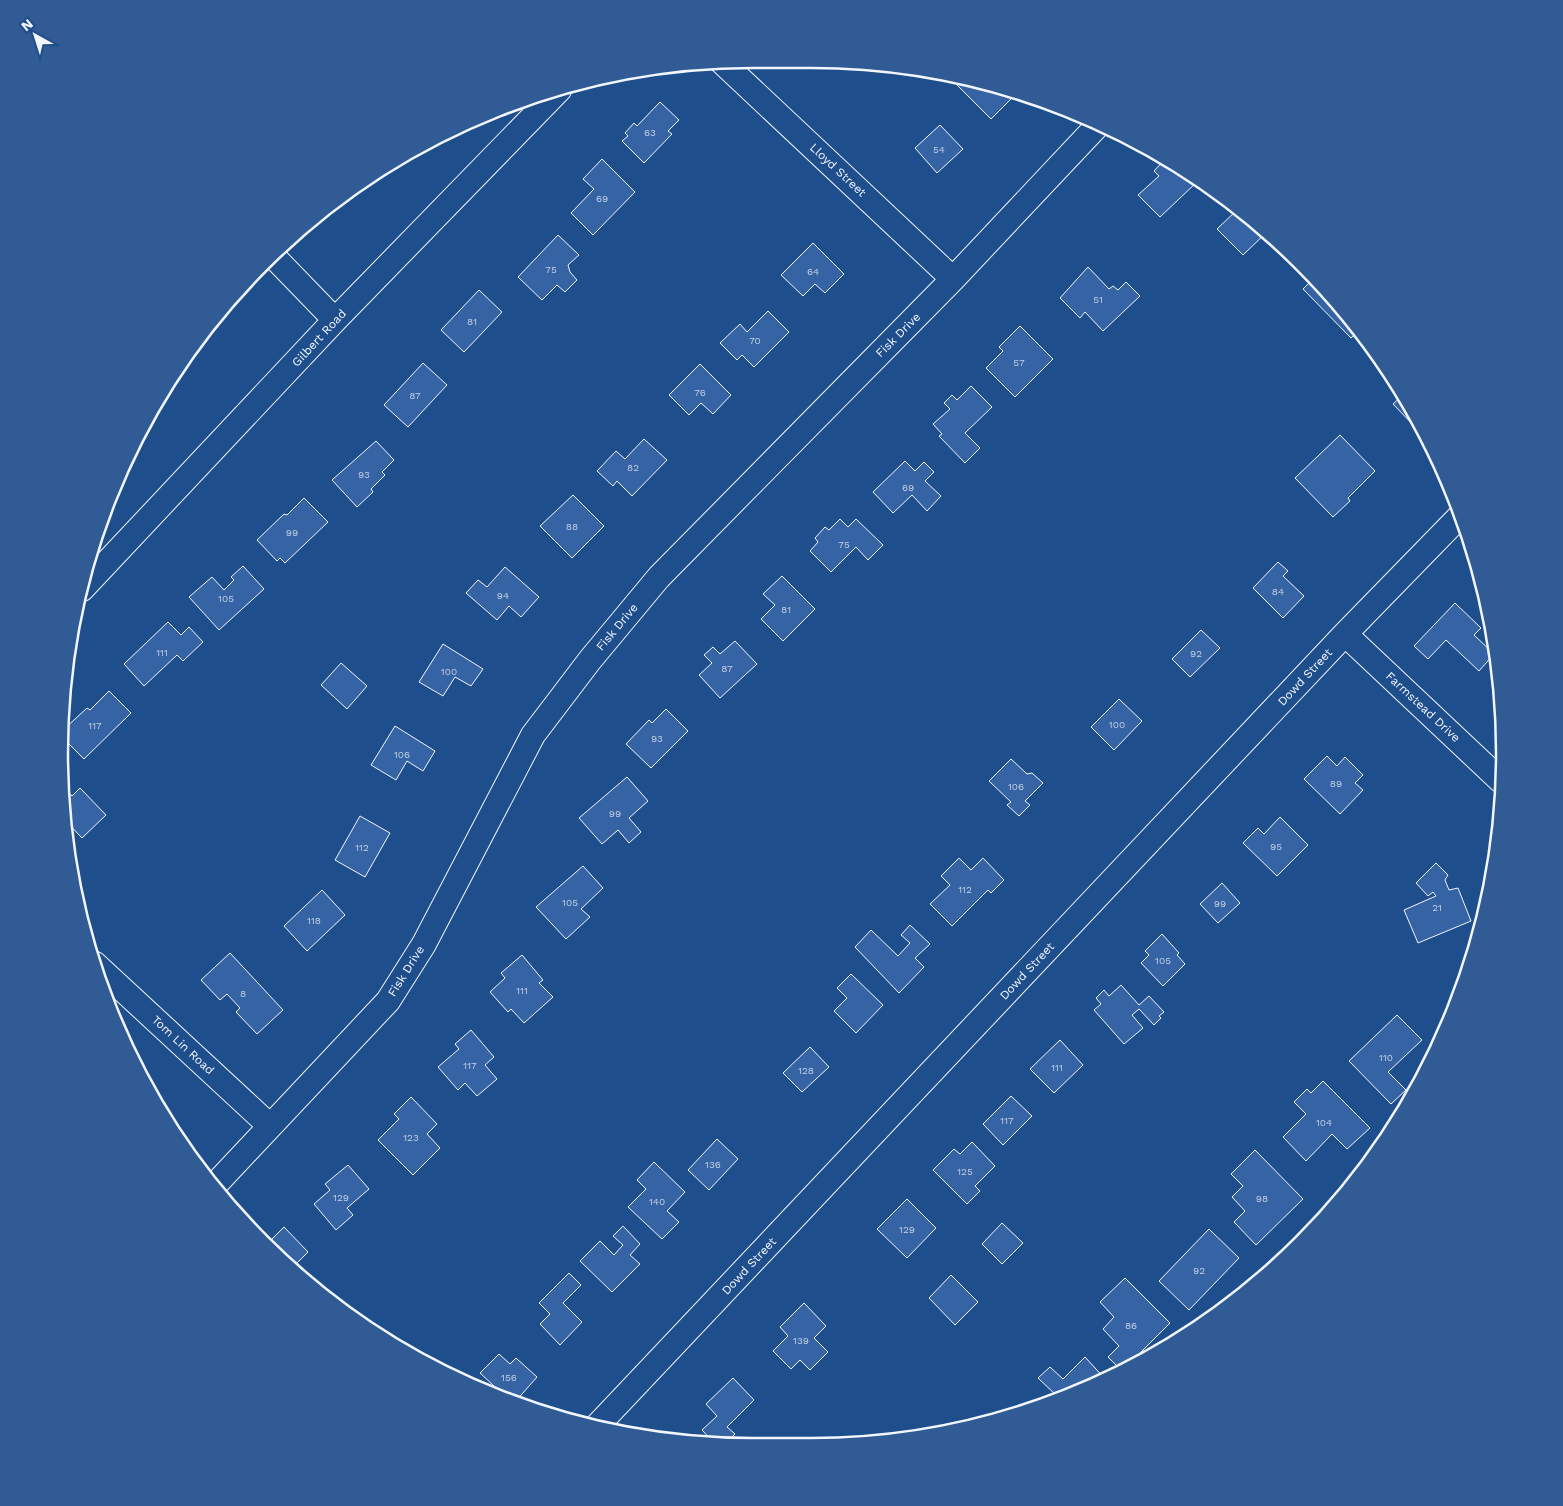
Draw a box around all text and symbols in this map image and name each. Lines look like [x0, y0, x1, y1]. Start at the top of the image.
north arrow [10, 10, 60, 60]
text: N [18, 15, 36, 34]
house number: 63 [644, 127, 656, 138]
street label: Lloyd Street [807, 140, 869, 200]
house number: 54 [933, 144, 945, 155]
house number: 69 [596, 193, 608, 204]
house number: 75 [545, 264, 557, 275]
house number: 64 [807, 266, 819, 277]
house number: 51 [1093, 294, 1103, 305]
street label: Gilbert Road [289, 307, 349, 369]
street label: Fisk Drive [873, 310, 923, 360]
house number: 81 [467, 316, 477, 327]
house number: 70 [749, 335, 761, 346]
house number: 57 [1013, 357, 1025, 368]
house number: 76 [694, 387, 706, 398]
house number: 87 [409, 390, 421, 401]
house number: 82 [627, 462, 639, 473]
house number: 93 [358, 469, 370, 480]
house number: 69 [902, 482, 914, 493]
house number: 88 [566, 521, 578, 532]
house number: 99 [286, 527, 298, 538]
house number: 75 [838, 539, 850, 550]
house number: 84 [1272, 586, 1284, 597]
house number: 94 [497, 590, 509, 601]
house number: 105 [218, 593, 234, 604]
street label: Fisk Drive [593, 600, 641, 653]
house number: 81 [781, 604, 791, 615]
street label: Dowd Street [1275, 645, 1335, 709]
house number: 111 [156, 647, 168, 658]
house number: 92 [1190, 648, 1202, 659]
house number: 87 [721, 663, 733, 674]
house number: 100 [441, 666, 457, 677]
street label: Farmstead Drive [1383, 669, 1463, 745]
house number: 100 [1109, 719, 1125, 730]
house number: 117 [88, 720, 102, 731]
house number: 93 [651, 733, 663, 744]
house number: 106 [394, 749, 410, 760]
house number: 89 [1330, 778, 1342, 789]
house number: 106 [1008, 781, 1024, 792]
house number: 99 [609, 808, 621, 819]
house number: 95 [1270, 841, 1282, 852]
house number: 112 [355, 842, 369, 853]
house number: 112 [958, 884, 972, 895]
house number: 105 [562, 897, 578, 908]
house number: 99 [1214, 898, 1226, 909]
house number: 21 [1432, 902, 1442, 913]
house number: 118 [307, 915, 321, 926]
street label: Dowd Street [997, 939, 1057, 1003]
street label: Fisk Drive [385, 943, 427, 999]
house number: 105 [1155, 955, 1171, 966]
house number: 111 [516, 985, 528, 996]
house number: 8 [240, 988, 246, 999]
street label: Tom Lin Road [149, 1013, 217, 1077]
house number: 110 [1379, 1052, 1393, 1063]
house number: 117 [463, 1060, 477, 1071]
house number: 111 [1051, 1062, 1063, 1073]
house number: 128 [798, 1065, 814, 1076]
house number: 117 [1000, 1115, 1014, 1126]
house number: 104 [1316, 1117, 1332, 1128]
house number: 123 [403, 1132, 419, 1143]
house number: 136 [705, 1159, 721, 1170]
house number: 125 [957, 1166, 973, 1177]
house number: 129 [333, 1192, 349, 1203]
house number: 98 [1256, 1193, 1268, 1204]
house number: 140 [649, 1196, 665, 1207]
house number: 129 [899, 1224, 915, 1235]
street label: Dowd Street [719, 1234, 779, 1298]
house number: 92 [1193, 1265, 1205, 1276]
house number: 86 [1125, 1320, 1137, 1331]
house number: 139 [793, 1335, 809, 1346]
house number: 156 [501, 1372, 517, 1383]

